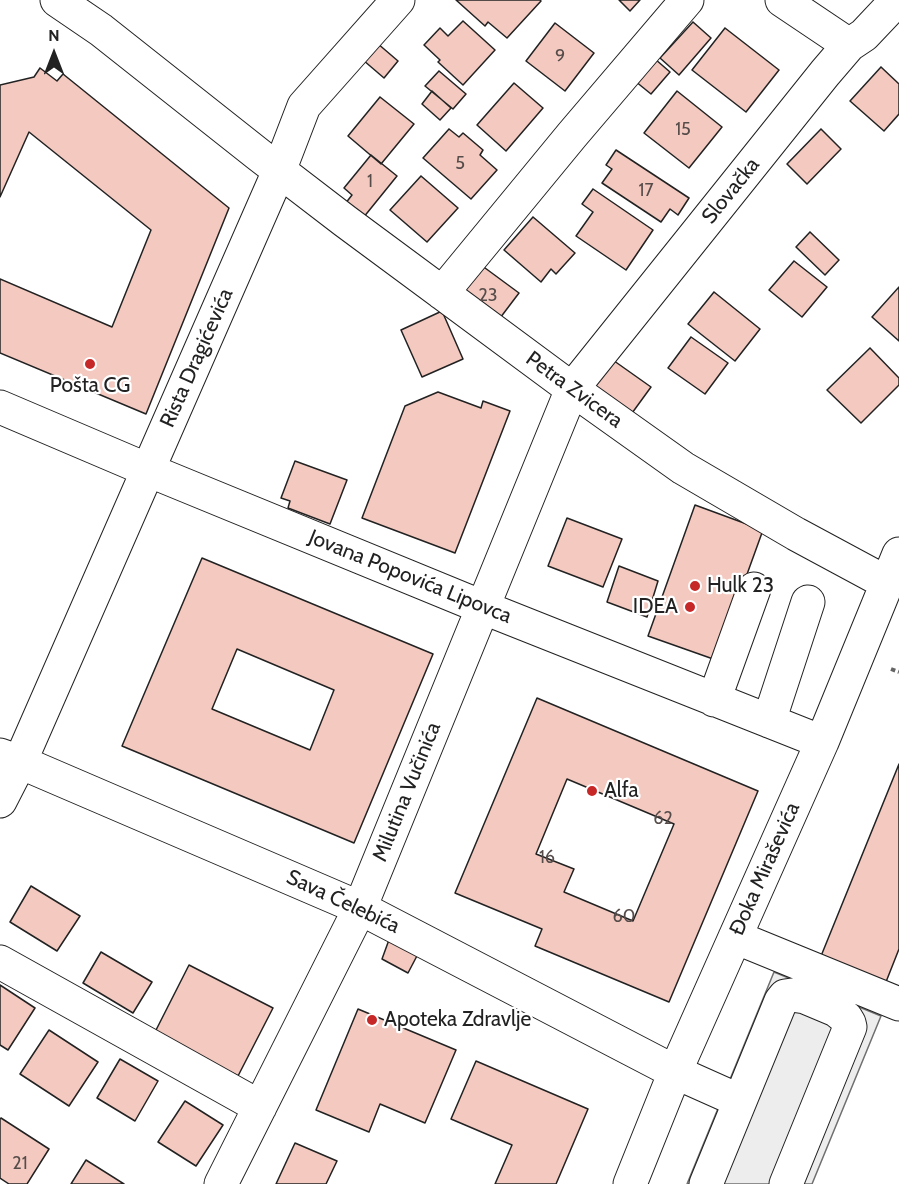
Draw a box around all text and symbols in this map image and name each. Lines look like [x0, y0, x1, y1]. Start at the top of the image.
north arrow [24, 24, 84, 84]
text: N [48, 26, 60, 45]
house number: 9 [555, 46, 565, 68]
house number: 15 [675, 119, 691, 141]
house number: 5 [455, 153, 465, 175]
street label: Slovačka [697, 153, 765, 229]
house number: 1 [367, 171, 373, 193]
house number: 17 [639, 180, 653, 202]
street label: Rista Dragićevića [155, 285, 239, 431]
house number: 23 [478, 285, 498, 307]
street label: Petra Zvicera [521, 346, 627, 434]
marker: Pošta CG [83, 357, 97, 371]
place label: Pošta CG [50, 373, 130, 399]
street label: Jovana Popovića Lipovca [305, 525, 515, 629]
place label: Hulk 23 [707, 573, 774, 599]
marker: Hulk 23 [688, 579, 702, 593]
place label: IDEA [633, 594, 678, 620]
marker: IDEA [683, 600, 697, 614]
street label: Milutina Vučinića [368, 719, 446, 865]
place label: Alfa [604, 778, 639, 804]
marker: Alfa [585, 784, 599, 798]
street label: Đoka Miraševića [724, 799, 806, 939]
house number: 62 [653, 808, 673, 830]
house number: 16 [539, 847, 555, 869]
street label: Sava Čelebića [282, 865, 404, 939]
house number: 60 [613, 906, 635, 928]
place label: Apoteka Zdravlje [384, 1007, 531, 1033]
marker: Apoteka Zdravlje [365, 1013, 379, 1027]
house number: 21 [12, 1153, 28, 1175]

